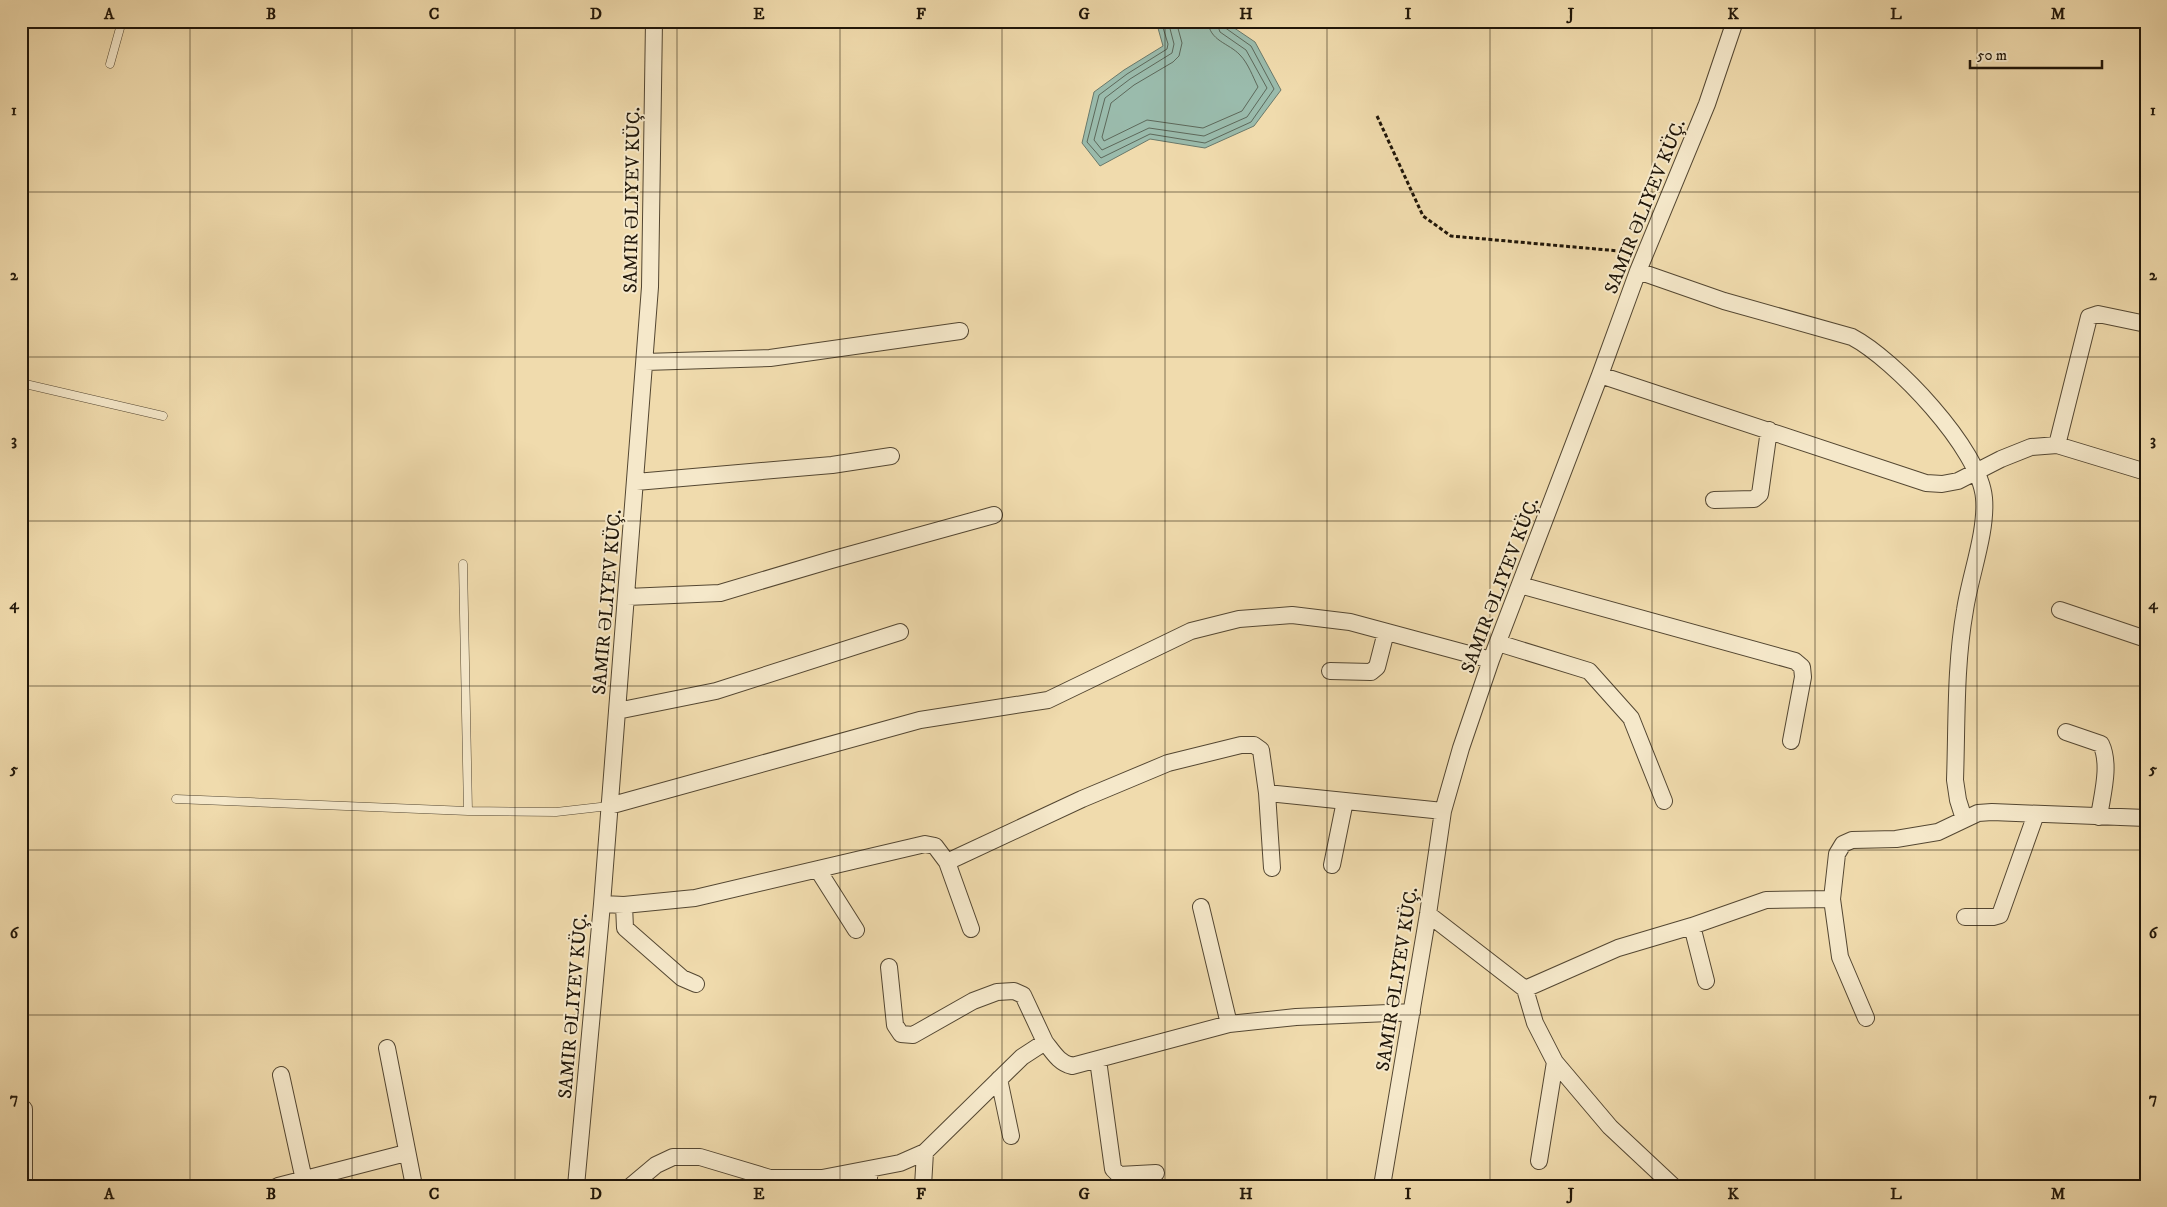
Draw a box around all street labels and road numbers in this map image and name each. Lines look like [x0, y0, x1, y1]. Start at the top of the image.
street label: SAMIR ƏLIYEV KÜÇ. [618, 107, 646, 293]
street label: SAMIR ƏLIYEV KÜÇ. [1599, 116, 1691, 297]
street label: SAMIR ƏLIYEV KÜÇ. [1455, 494, 1544, 677]
street label: SAMIR ƏLIYEV KÜÇ. [587, 508, 627, 696]
street label: SAMIR ƏLIYEV KÜÇ. [1371, 885, 1423, 1073]
street label: SAMIR ƏLIYEV KÜÇ. [553, 912, 593, 1100]

